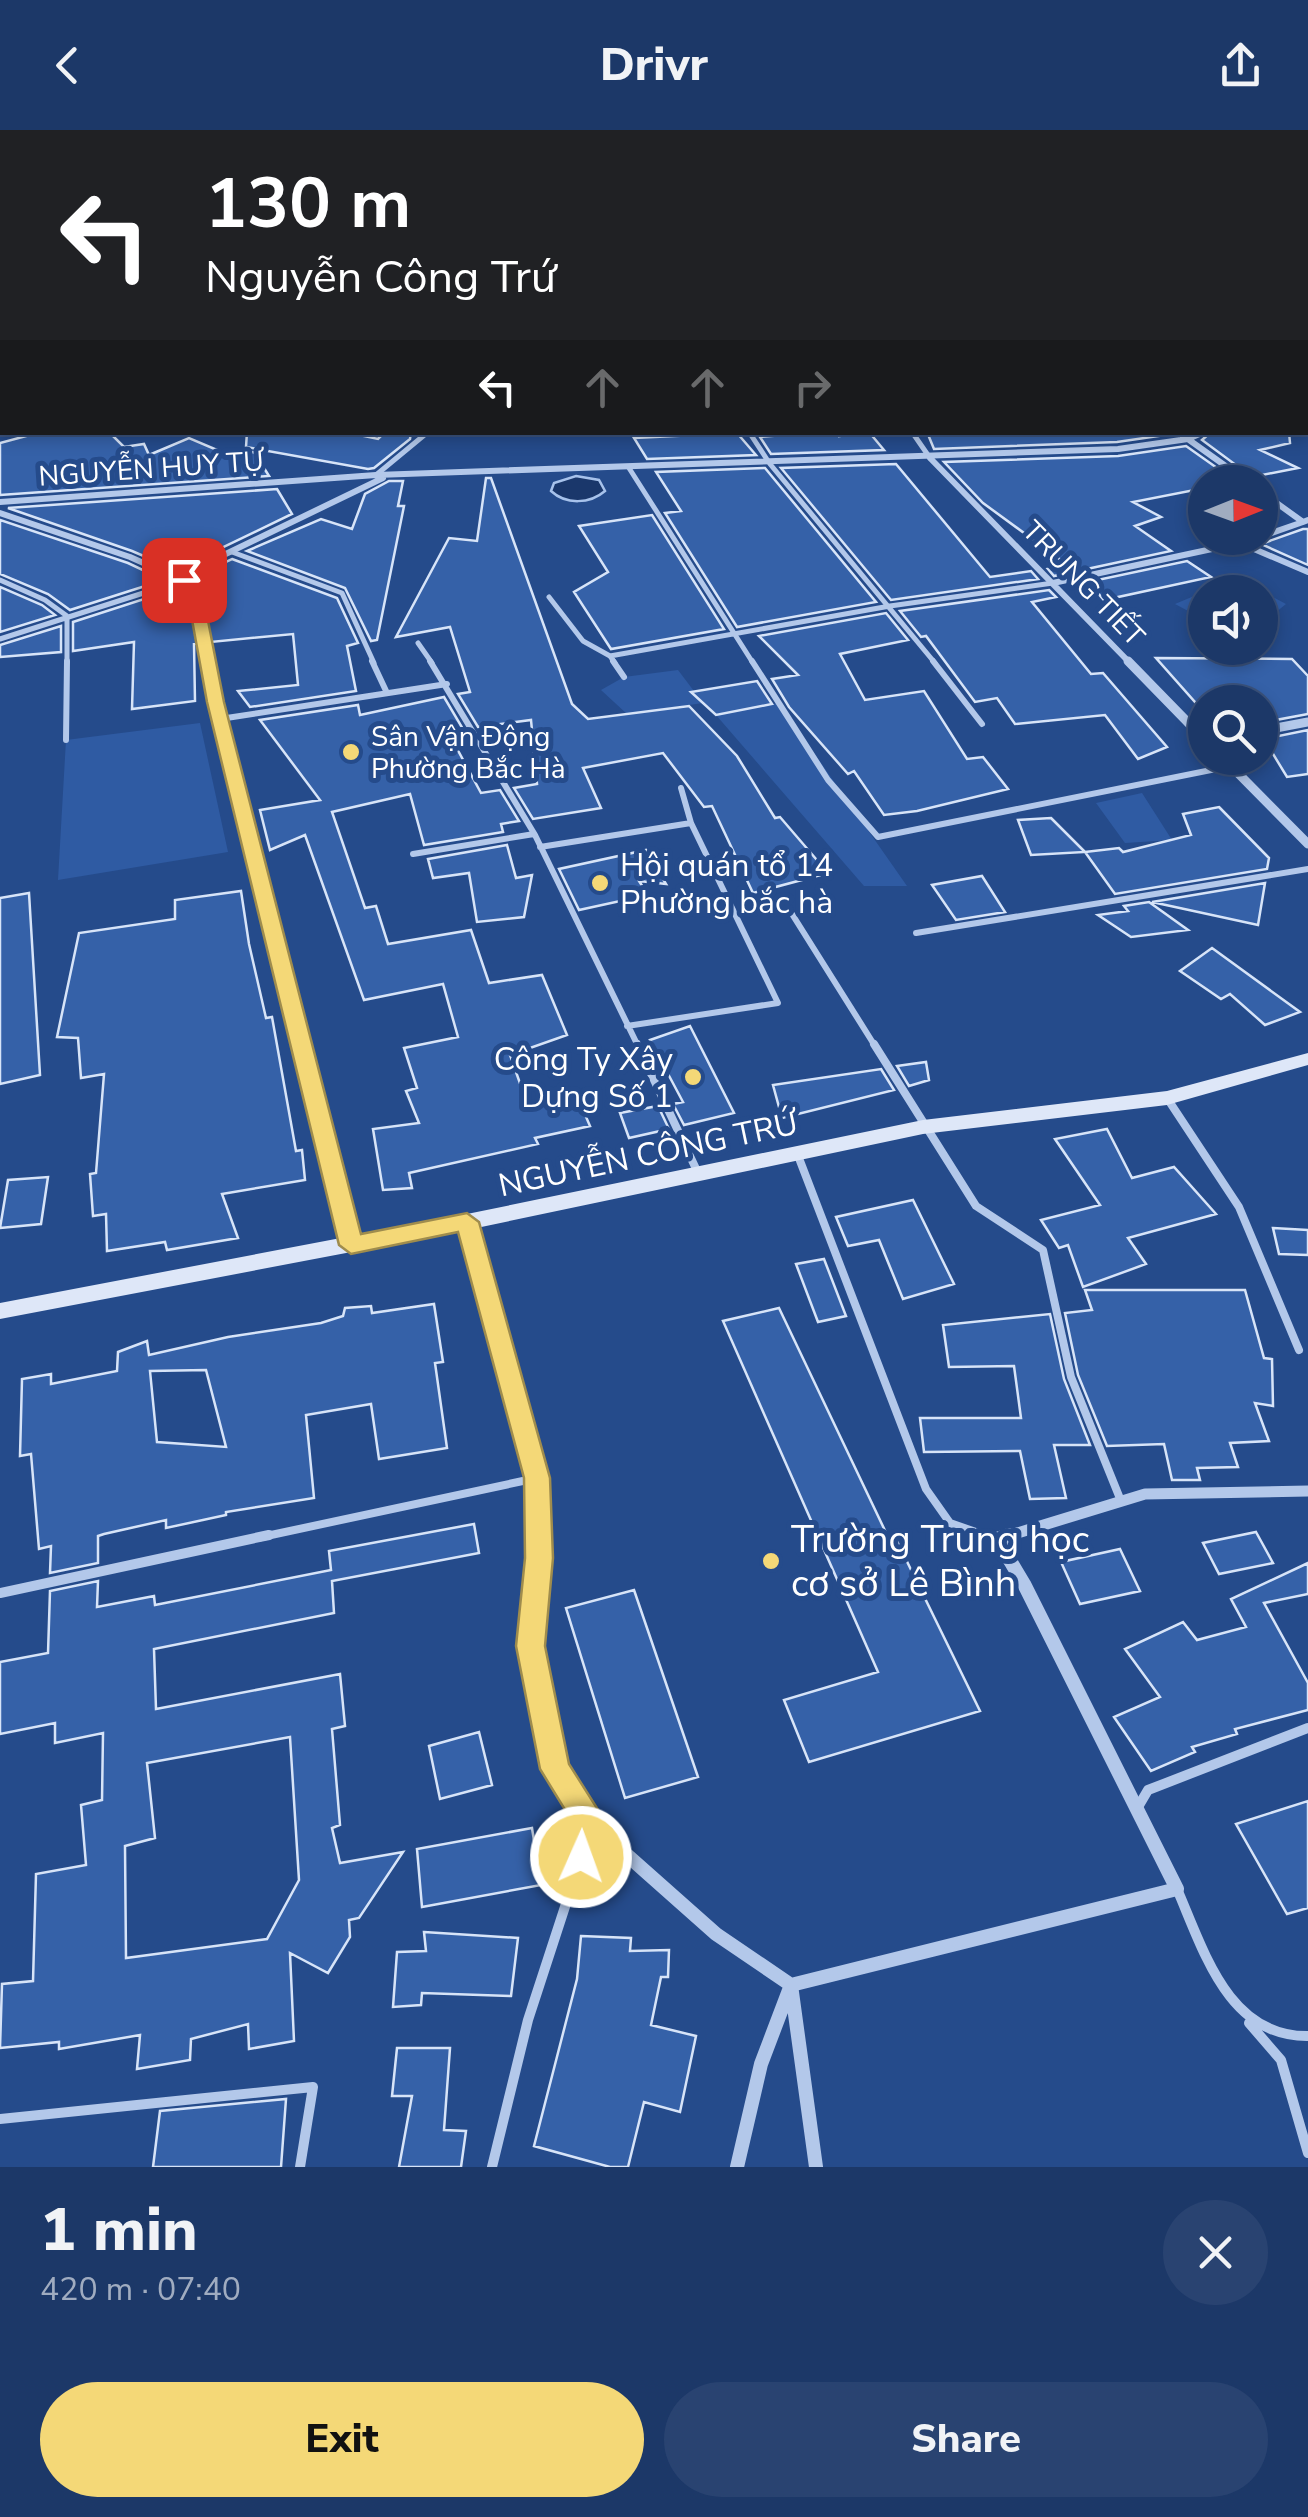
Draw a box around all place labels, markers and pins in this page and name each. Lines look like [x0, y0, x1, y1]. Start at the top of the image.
pin [142, 538, 227, 623]
place label: Sân Vận Động Phường Bắc Hà [371, 718, 566, 788]
marker: Sân Vận Động Phường Bắc Hà [340, 741, 362, 763]
place label: Hội quán tổ 14 Phường bắc hà [620, 844, 833, 924]
marker: Hội quán tổ 14 Phường bắc hà [589, 872, 611, 894]
place label: Công Ty Xây Dựng Số 1 [494, 1038, 674, 1118]
marker: Công Ty Xây Dựng Số 1 [682, 1066, 704, 1088]
place label: Trường Trung học cơ sở Lê Bình [791, 1514, 1089, 1609]
marker: Trường Trung học cơ sở Lê Bình [760, 1550, 782, 1572]

